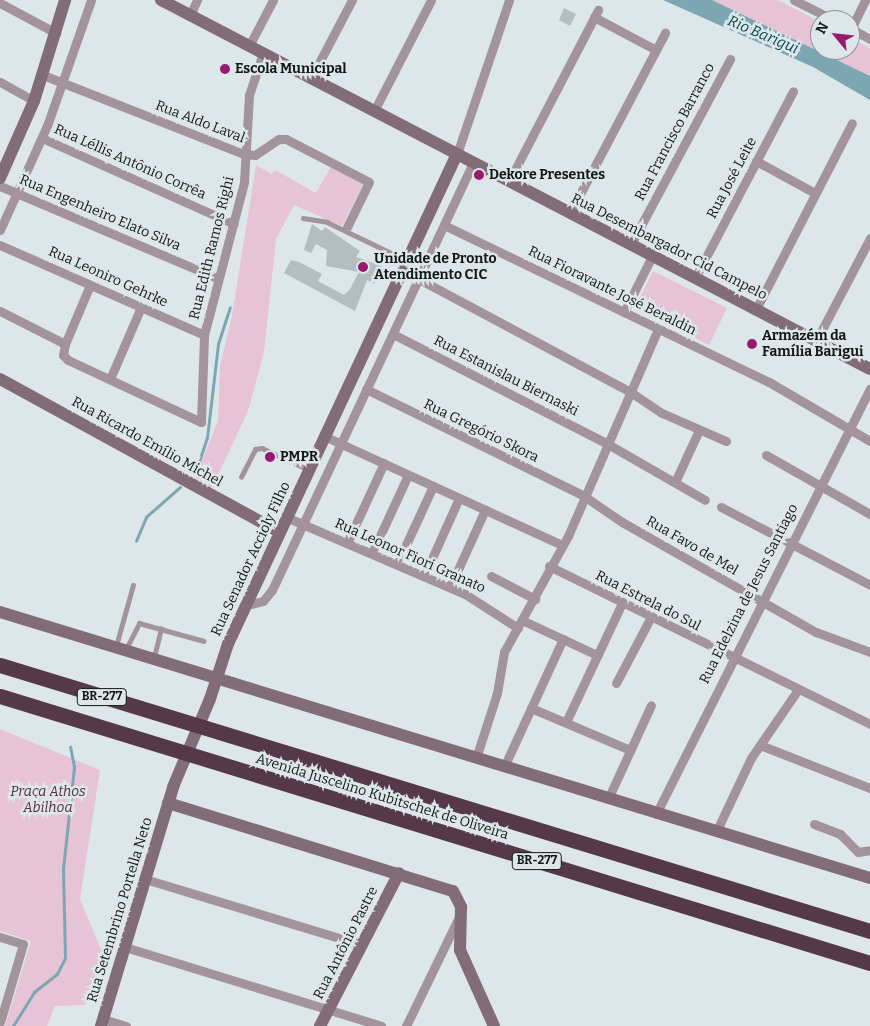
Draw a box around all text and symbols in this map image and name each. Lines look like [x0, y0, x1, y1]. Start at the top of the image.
north arrow [810, 10, 860, 60]
water label: Rio Barigui [725, 12, 801, 58]
text: N [812, 19, 832, 37]
street label: Rua Francisco Barranco [632, 60, 718, 204]
place label: Escola Municipal [235, 61, 347, 77]
marker: Escola Municipal [219, 63, 231, 75]
street label: Rua Aldo Laval [153, 97, 247, 147]
street label: Rua Léllis Antônio Corrêa [52, 121, 208, 203]
street label: Rua José Leite [704, 134, 760, 222]
place label: Dekore Presentes [489, 167, 605, 183]
marker: Dekore Presentes [473, 169, 485, 181]
street label: Rua Engenheiro Elato Silva [17, 171, 183, 255]
street label: Rua Edith Ramos Righi [186, 175, 238, 321]
street label: Rua Desembargador Cid Campelo [568, 190, 770, 304]
street label: Rua Leoniro Gehrke [46, 243, 170, 311]
street label: Rua Fioravante José Beraldin [525, 243, 699, 339]
place label: Unidade de Pronto Atendimento CIC [374, 251, 497, 284]
marker: Unidade de Pronto Atendimento CIC [356, 260, 370, 274]
place label: Armazém da Família Barigui [762, 328, 864, 361]
street label: Rua Estanislau Biernaski [431, 332, 581, 420]
marker: Armazém da Família Barigui [746, 338, 758, 350]
street label: Rua Ricardo Emílio Michel [69, 393, 225, 491]
street label: Rua Gregório Skora [421, 396, 541, 466]
place label: PMPR [280, 449, 318, 465]
marker: PMPR [264, 451, 276, 463]
street label: Rua Senador Accioly Filho [208, 479, 294, 639]
street label: Rua Edelzina de Jesus Santiago [696, 501, 802, 687]
street label: Rua Favo de Mel [643, 513, 741, 579]
street label: Rua Leonor Fiori Granato [332, 515, 488, 597]
street label: Rua Estrela do Sul [592, 567, 704, 635]
road number: BR-277 [76, 688, 128, 706]
street label: Avenida Juscelino Kubitschek de Oliveira [254, 750, 510, 844]
park label: Praça Athos Abilhoa [10, 784, 86, 816]
street label: Rua Setembrino Portella Neto [84, 815, 156, 1005]
road number: BR-277 [511, 851, 563, 870]
street label: Rua Antônio Pastre [310, 884, 382, 1002]

